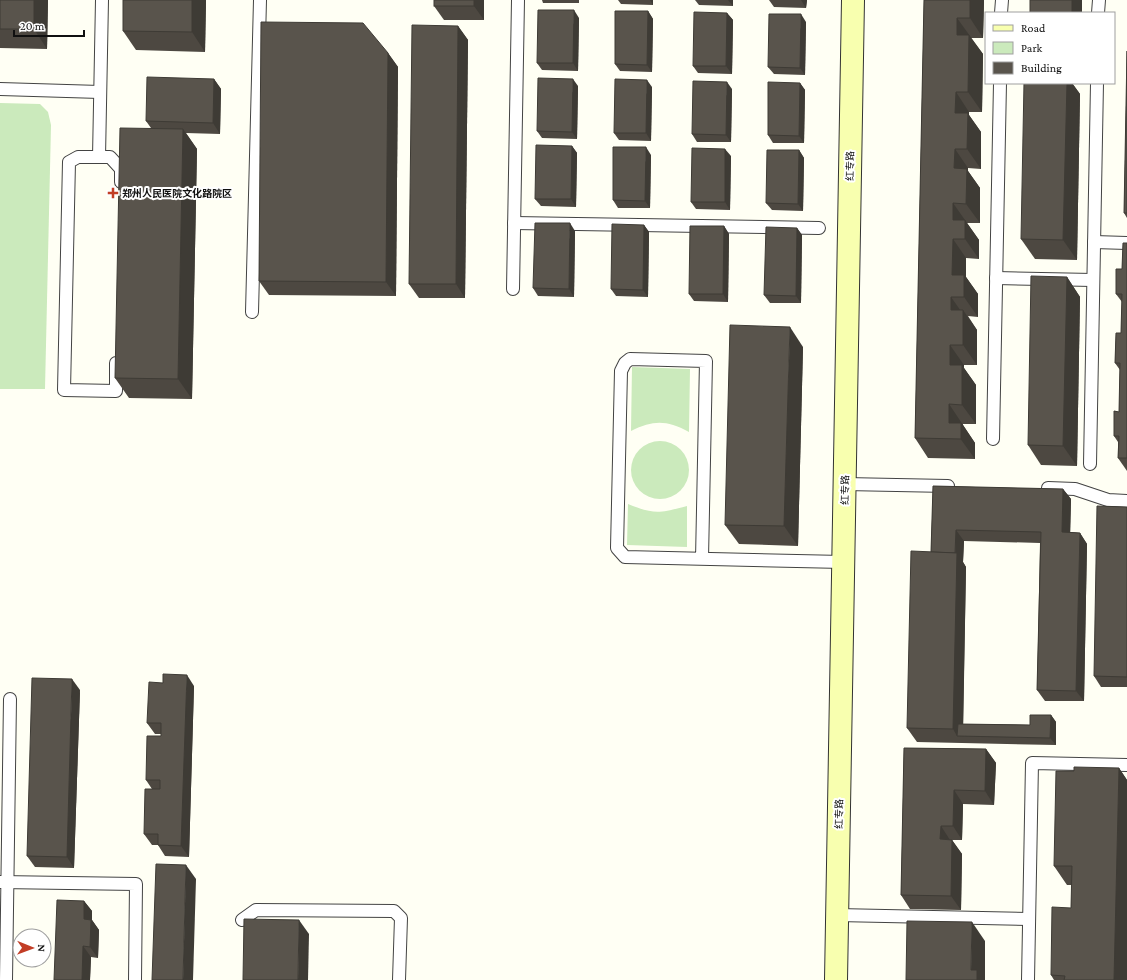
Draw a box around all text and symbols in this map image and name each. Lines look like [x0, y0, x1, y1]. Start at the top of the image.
scale bar [14, 12, 84, 38]
legend [985, 12, 1115, 84]
text: 20 m [20, 19, 45, 33]
text: Road [1021, 21, 1046, 35]
text: Park [1021, 41, 1043, 55]
text: Building [1021, 61, 1062, 75]
street label: 红专路 [844, 151, 856, 181]
marker: 郑州人民医院文化路院区 [107, 187, 119, 199]
place label: 郑州人民医院文化路院区 [122, 187, 232, 199]
street label: 红专路 [839, 475, 851, 505]
street label: 红专路 [833, 799, 845, 829]
north arrow [12, 928, 52, 968]
text: N [36, 944, 48, 953]

